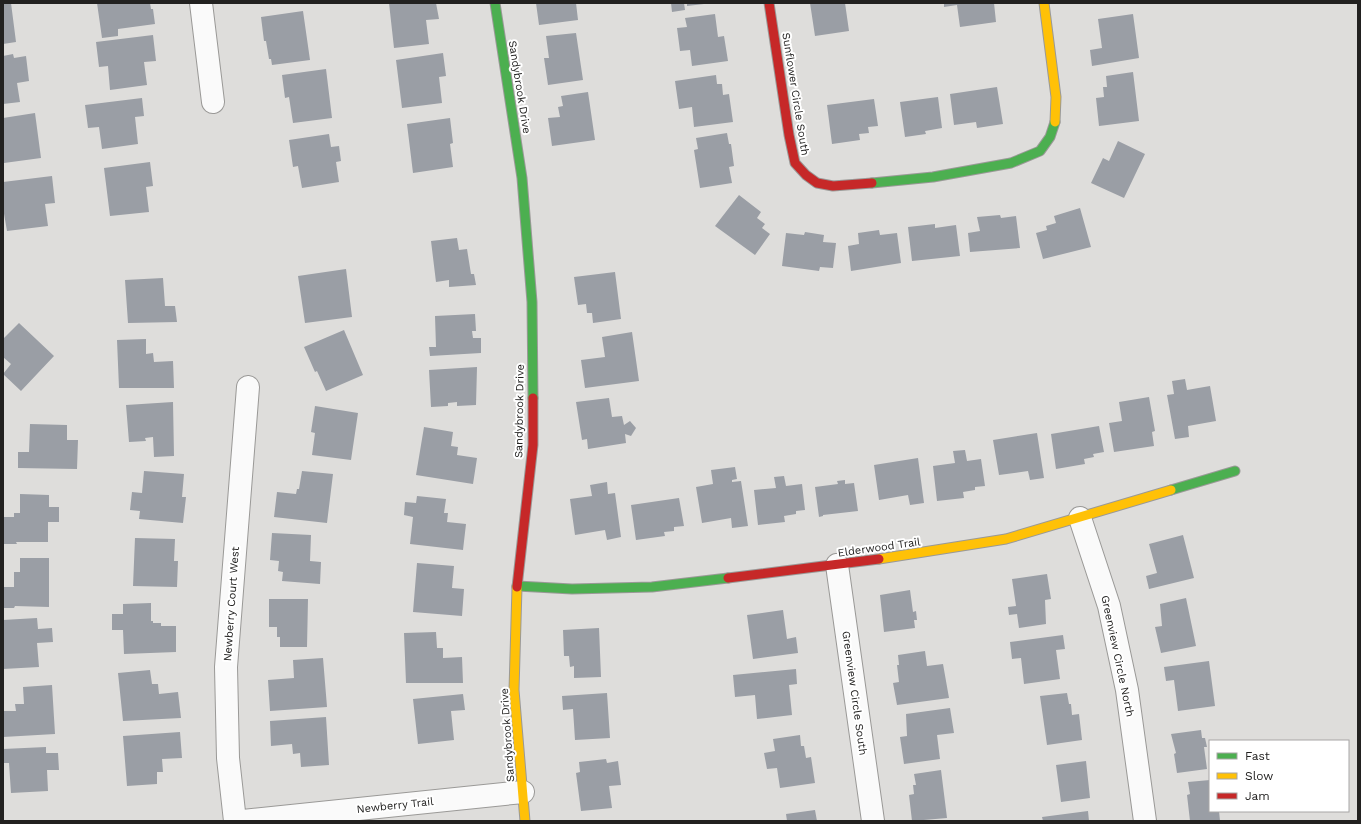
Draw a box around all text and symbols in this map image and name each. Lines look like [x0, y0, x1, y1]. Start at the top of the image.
street label: Sunflower Circle South [779, 32, 812, 156]
street label: Sandybrook Drive [506, 40, 533, 135]
street label: Sandybrook Drive [512, 364, 527, 458]
street label: Elderwood Trail [837, 535, 922, 560]
street label: Newberry Court West [221, 546, 242, 662]
street label: Greenview Circle North [1098, 594, 1137, 718]
street label: Greenview Circle South [839, 630, 870, 756]
street label: Sandybrook Drive [498, 688, 517, 782]
legend [1209, 740, 1349, 812]
text: Fast [1245, 749, 1270, 763]
text: Slow [1245, 769, 1273, 783]
text: Jam [1245, 789, 1270, 803]
street label: Newberry Trail [356, 795, 435, 816]

